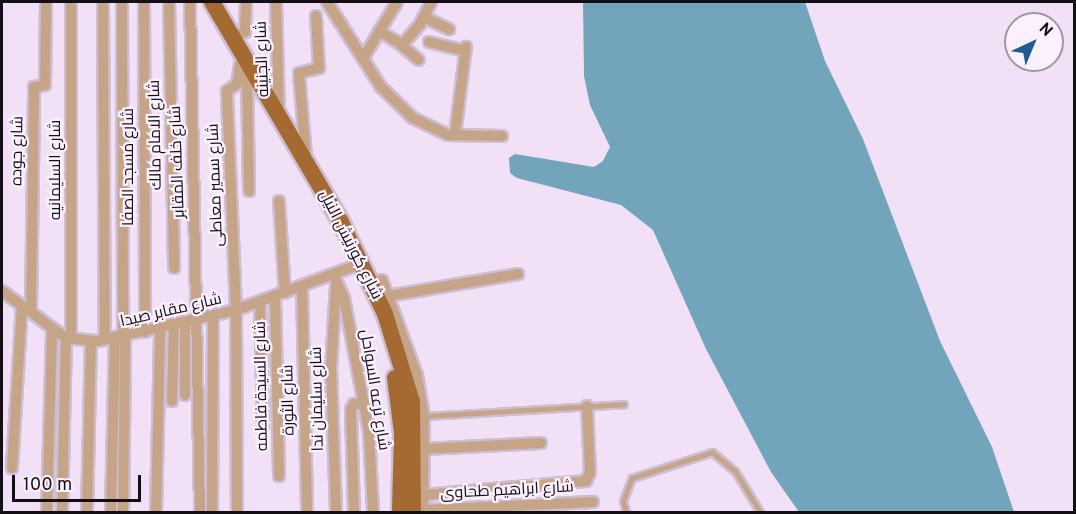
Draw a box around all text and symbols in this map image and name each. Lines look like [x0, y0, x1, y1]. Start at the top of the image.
north arrow [1004, 12, 1064, 72]
text: N [1034, 19, 1056, 42]
street label: شارع الجنينه [252, 20, 274, 98]
street label: شارع الامام مالك [145, 80, 167, 190]
street label: شارع خلف المقابر [166, 105, 190, 219]
street label: شارع مسجد الصفا [119, 108, 139, 226]
street label: شارع جوده [8, 116, 28, 186]
street label: شارع السليمانيه [46, 120, 66, 220]
street label: شارع سمير معاطى [204, 123, 228, 247]
street label: شارع كورنيش النيل [314, 187, 386, 303]
street label: شارع مقابر صيدا [118, 290, 224, 332]
street label: شارع السيدة فاطمه [251, 321, 273, 451]
street label: شارع ترعه السواحل [355, 328, 393, 452]
street label: شارع سليمان ندا [307, 347, 329, 451]
street label: شارع الثورة [279, 364, 299, 436]
scale bar [15, 463, 144, 501]
text: 100 m [23, 474, 72, 497]
street label: شارع ابراهيم طحاوى [440, 478, 574, 504]

